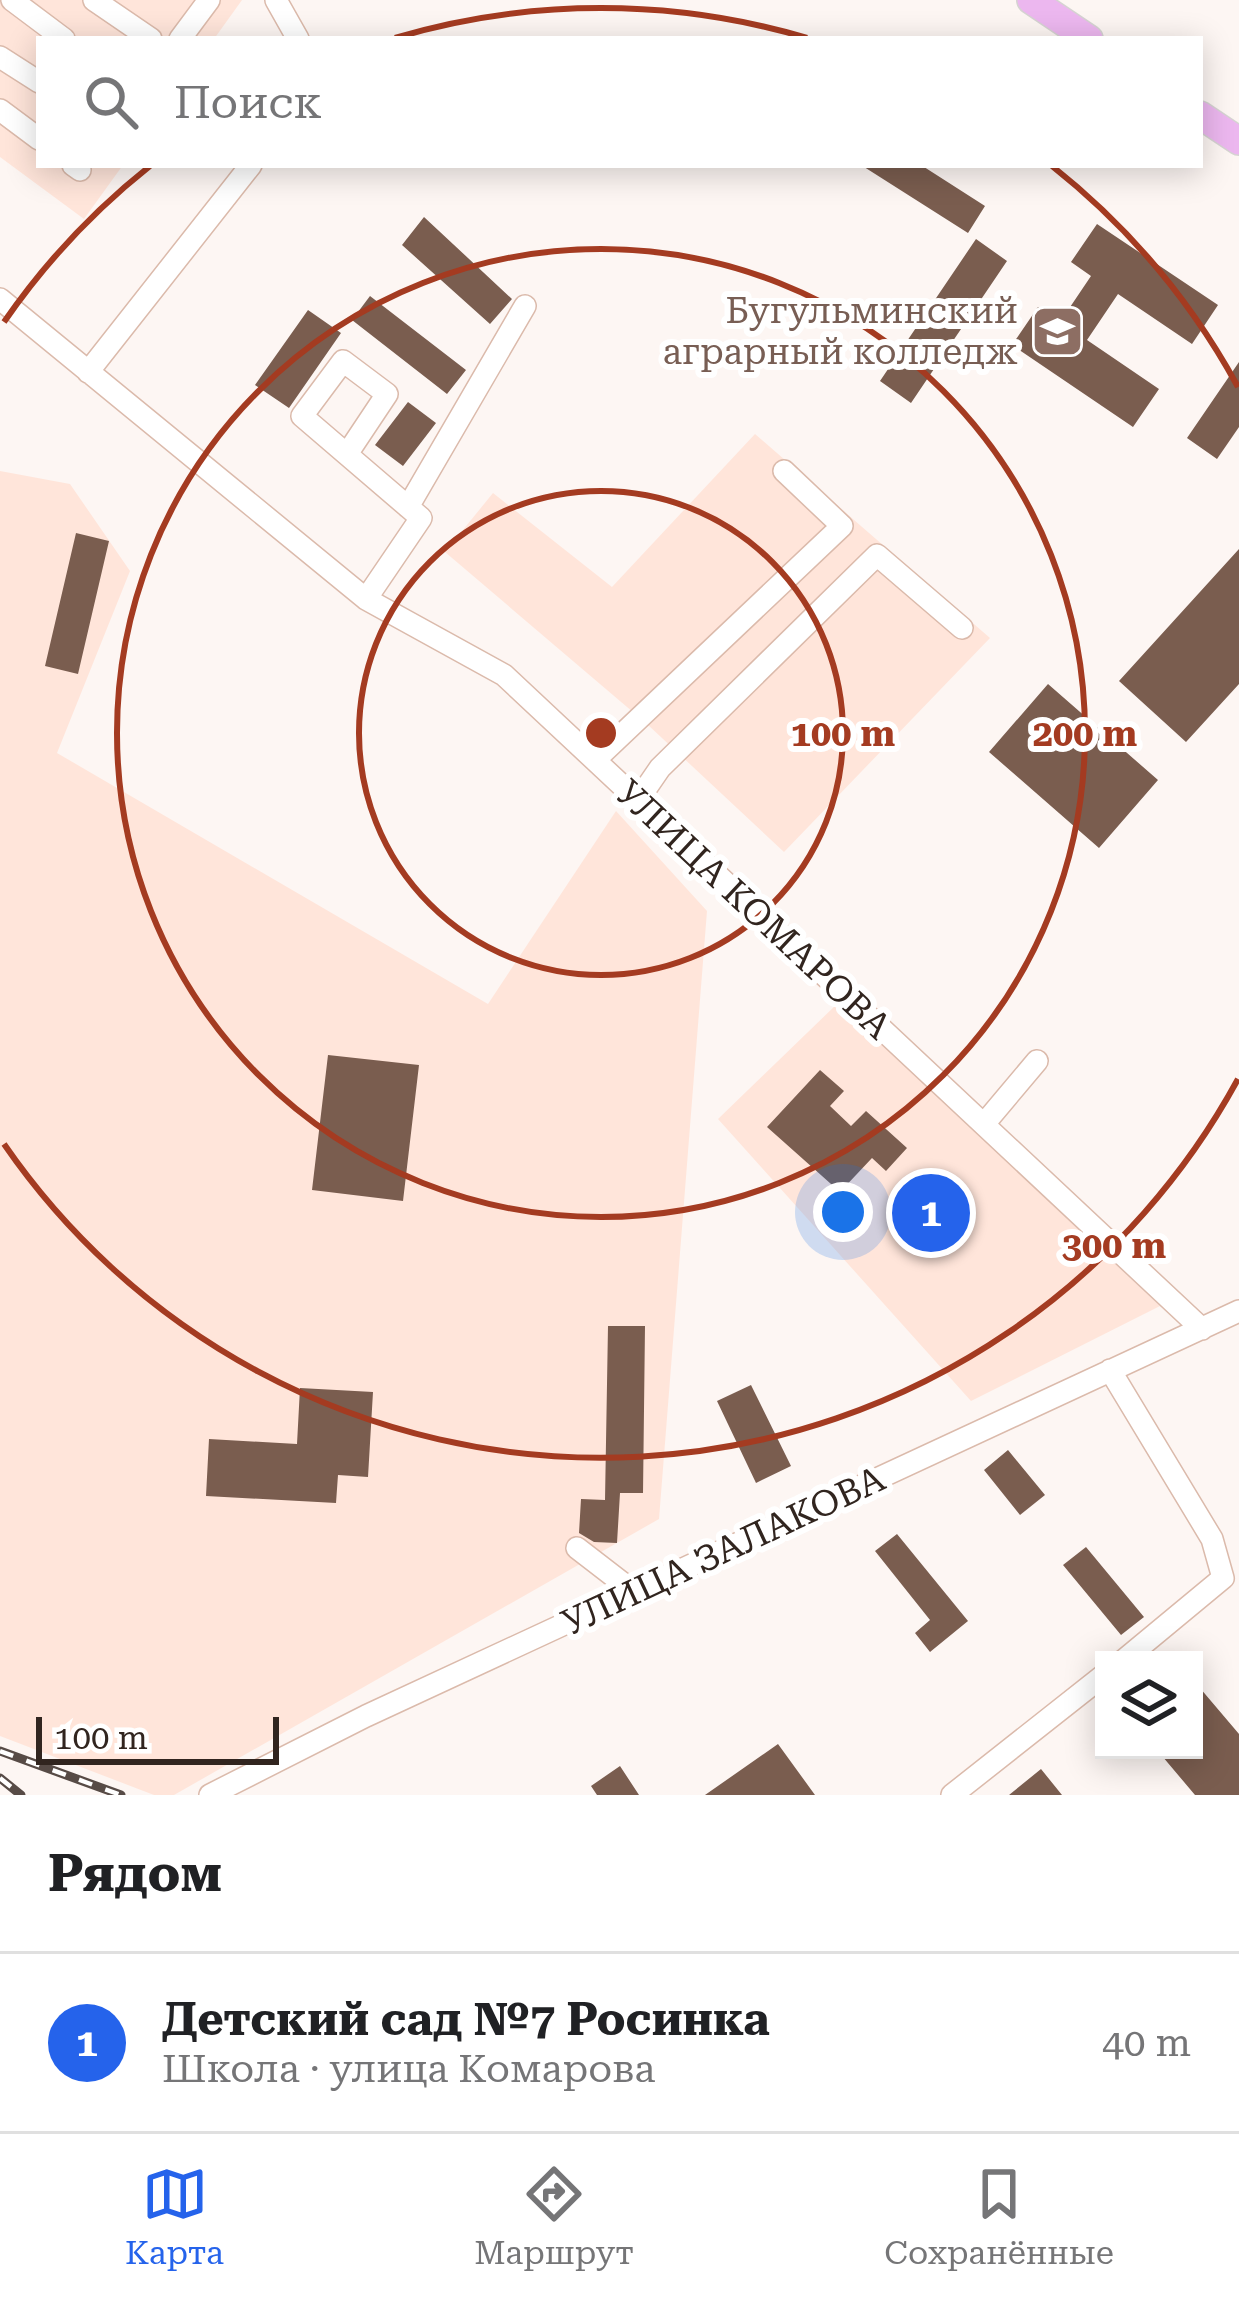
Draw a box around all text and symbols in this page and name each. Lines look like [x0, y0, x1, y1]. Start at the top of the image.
search box [36, 36, 1203, 168]
icon: search [78, 69, 144, 135]
text: Поиск [174, 76, 322, 129]
place label: Бугульминский аграрный колледж [662, 290, 1018, 373]
school or university icon: Бугульминский аграрный колледж [1029, 303, 1085, 359]
centre of rings [580, 712, 622, 754]
text: 100 m [791, 713, 895, 755]
text: 200 m [1033, 713, 1137, 755]
street label: УЛИЦА КОМАРОВА [607, 772, 899, 1048]
pin: 1 [892, 1168, 970, 1258]
your location [813, 1182, 873, 1242]
text: 300 m [1062, 1225, 1166, 1267]
street label: УЛИЦА ЗАЛАКОВА [555, 1458, 891, 1644]
map controls [1095, 1651, 1203, 1759]
button: layers [1095, 1651, 1203, 1759]
scale bar [36, 1711, 279, 1764]
text: 100 m [54, 1718, 148, 1757]
text: Рядом [48, 1844, 222, 1903]
text: Детский сад №7 Росинка [162, 1993, 770, 2046]
text: 1 [76, 2020, 98, 2066]
text: 40 m [1102, 2020, 1191, 2066]
text: Школа · улица Комарова [162, 2046, 655, 2092]
tab: Карта [125, 2161, 224, 2272]
tab: Маршрут [474, 2161, 634, 2272]
tab: Сохранённые [884, 2161, 1114, 2272]

